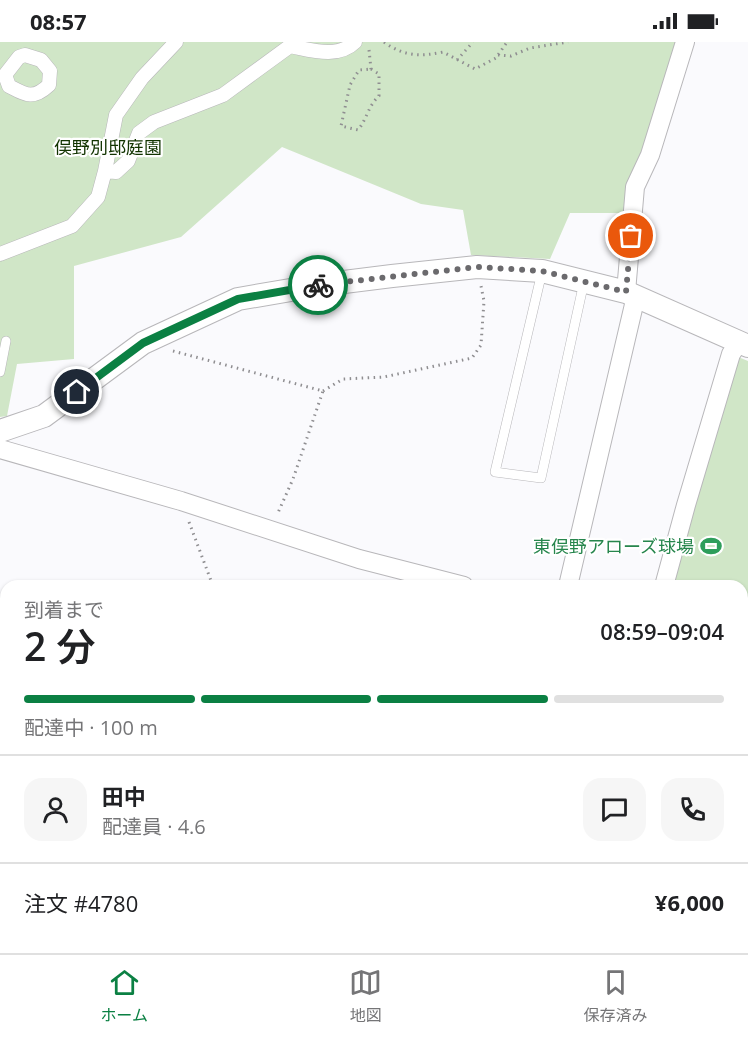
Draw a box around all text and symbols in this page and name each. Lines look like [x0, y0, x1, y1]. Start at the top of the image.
text: 08:57 [30, 6, 87, 36]
park label: 俣野別邸庭園 [54, 135, 162, 159]
pin [605, 210, 656, 261]
icon: bag [614, 219, 647, 252]
courier [288, 255, 348, 315]
icon: bike [302, 269, 335, 302]
pin [51, 366, 102, 417]
icon: home [60, 375, 93, 408]
place label: 東俣野アローズ球場 [533, 534, 694, 558]
sports icon: 東俣野アローズ球場 [699, 534, 723, 558]
text: 到着まで [24, 596, 104, 623]
text: 08:59–09:04 [600, 616, 724, 646]
text: 2 分 [24, 619, 95, 672]
text: 配達中 · 100 m [24, 714, 158, 741]
button: person [24, 778, 87, 841]
button: chat [583, 778, 646, 841]
button: phone [661, 778, 724, 841]
text: 田中 [102, 781, 146, 811]
text: 配達員 · 4.6 [102, 813, 206, 840]
text: ¥6,000 [655, 887, 724, 917]
text: 注文 #4780 [24, 888, 138, 918]
tab: ホーム [101, 966, 148, 1026]
tab: 地図 [349, 966, 382, 1026]
tab: 保存済み [583, 966, 647, 1026]

